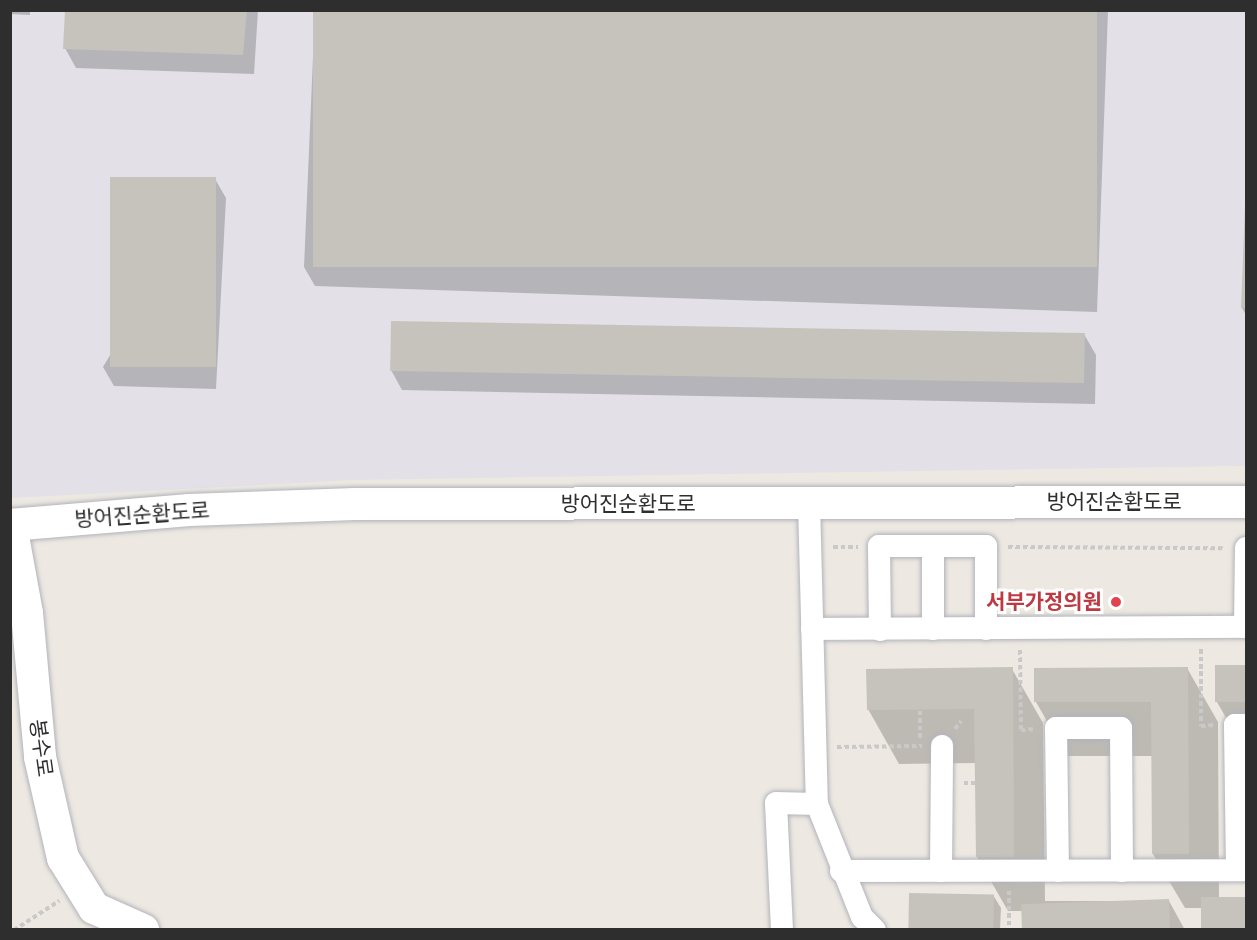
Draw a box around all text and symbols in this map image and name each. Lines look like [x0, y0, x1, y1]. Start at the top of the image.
street label: 방어진순환도로 [1046, 489, 1182, 515]
street label: 방어진순환도로 [560, 491, 696, 517]
street label: 방어진순환도로 [74, 498, 210, 532]
place label: 서부가정의원 [986, 589, 1102, 615]
marker: 서부가정의원 [1107, 593, 1125, 611]
street label: 봉수로 [24, 718, 58, 778]

